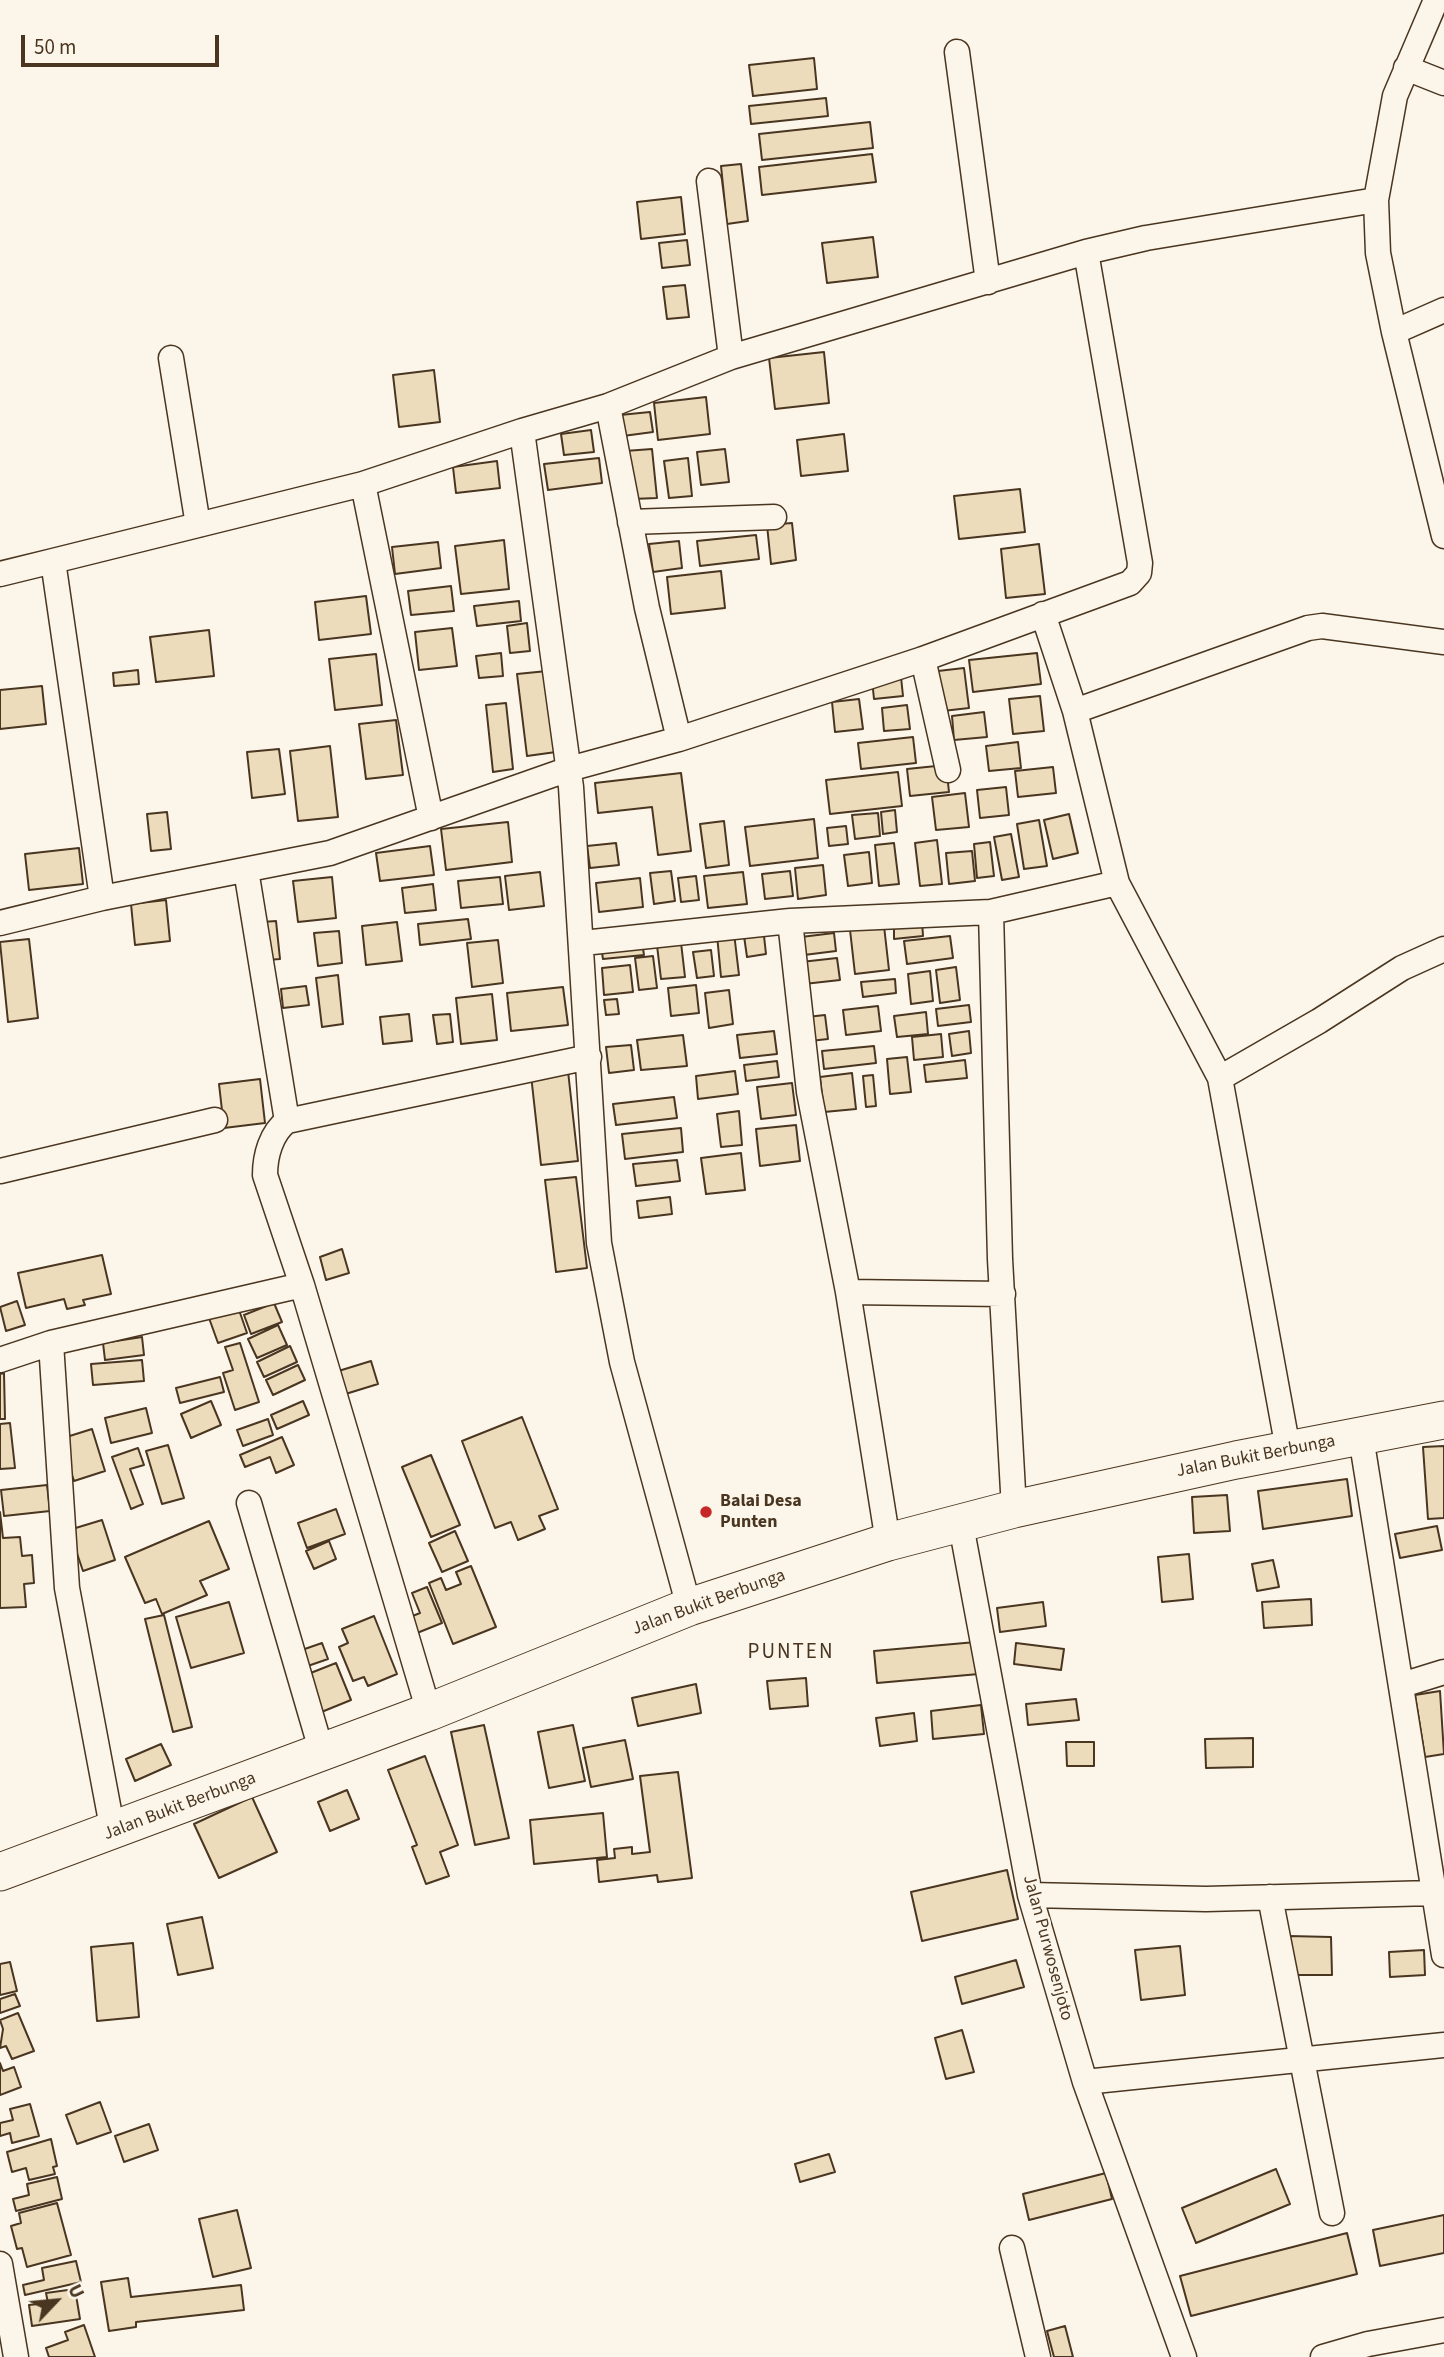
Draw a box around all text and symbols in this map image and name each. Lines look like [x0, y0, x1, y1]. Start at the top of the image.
scale bar [24, 21, 222, 65]
text: 50 m [34, 32, 76, 62]
street label: Jalan Bukit Berbunga [1175, 1431, 1337, 1483]
place label: Balai Desa Punten [720, 1491, 802, 1534]
marker: Balai Desa Punten [698, 1504, 714, 1520]
street label: Jalan Bukit Berbunga [629, 1565, 789, 1641]
district label: PUNTEN [748, 1640, 834, 1666]
street label: Jalan Bukit Berbunga [101, 1768, 259, 1846]
street label: Jalan Purwosenjoto [1017, 1873, 1077, 2023]
north arrow [21, 2266, 91, 2336]
text: U [60, 2280, 90, 2303]

